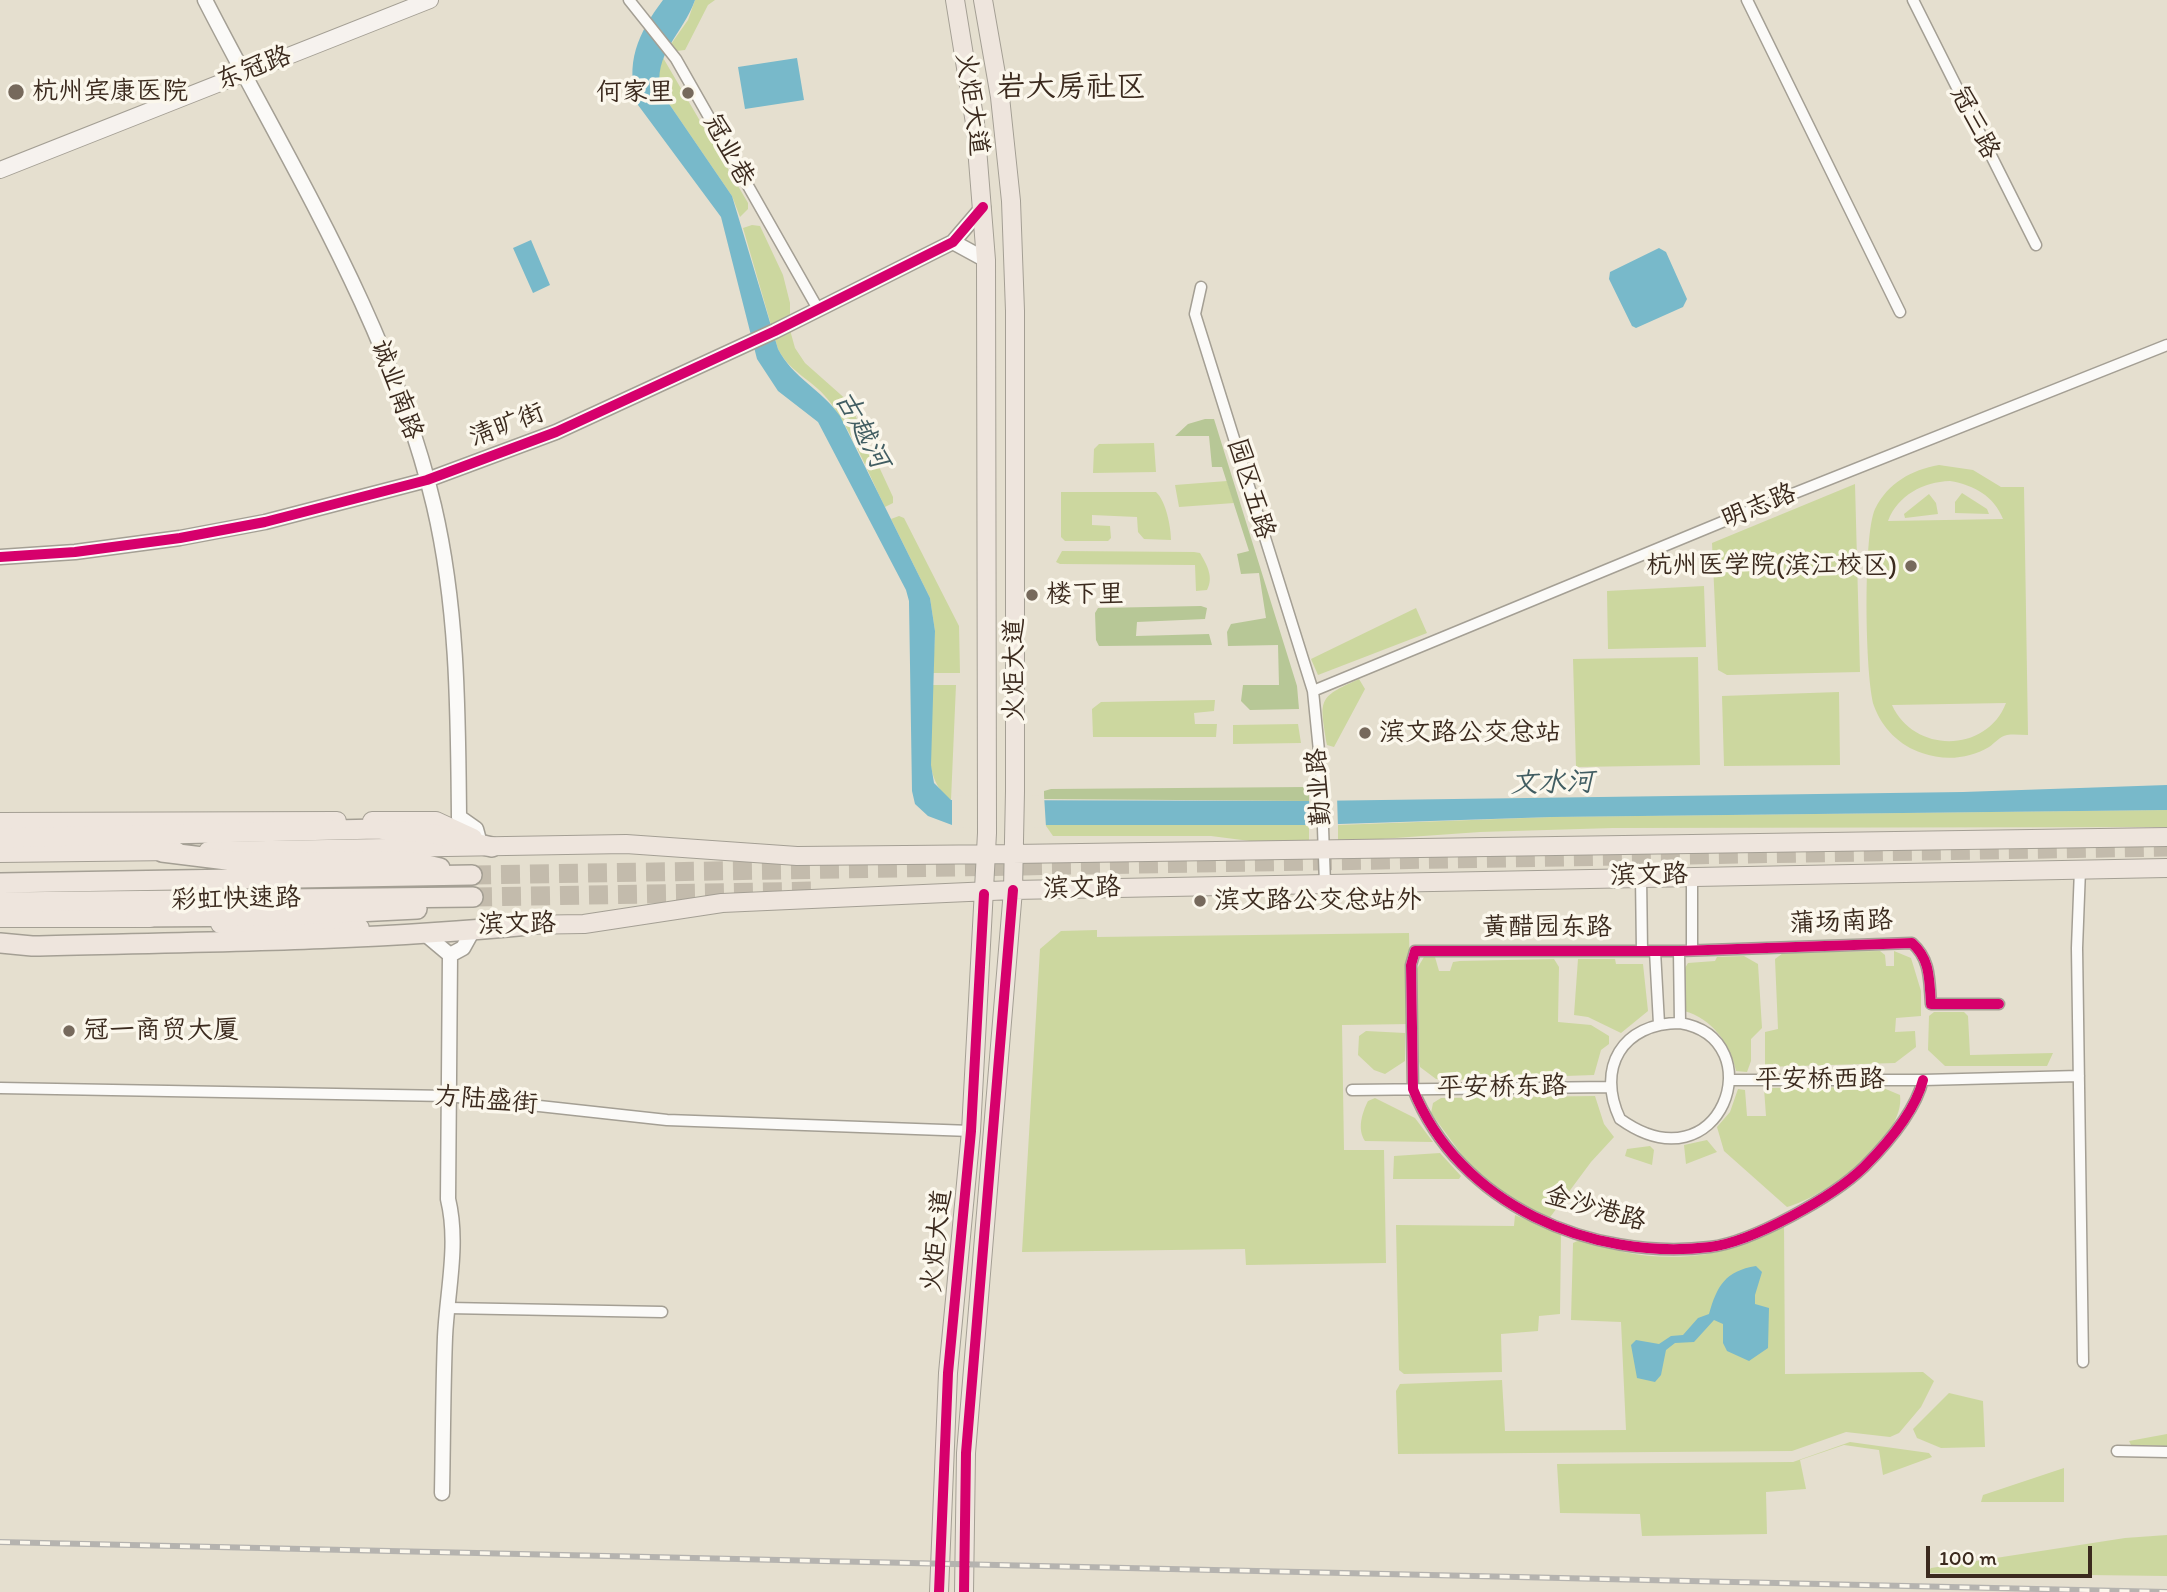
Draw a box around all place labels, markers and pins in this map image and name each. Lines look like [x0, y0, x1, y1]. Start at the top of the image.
place label: 杭州宾康医院 [32, 76, 188, 108]
place label: 何家里 [596, 77, 674, 109]
marker: 杭州宾康医院 [6, 82, 26, 102]
marker: 何家里 [680, 85, 696, 101]
place label: 杭州医学院(滨江校区) [1646, 550, 1897, 582]
marker: 杭州医学院(滨江校区) [1903, 558, 1919, 574]
place label: 楼下里 [1046, 579, 1124, 611]
marker: 楼下里 [1024, 587, 1040, 603]
place label: 滨文路公交总站 [1379, 717, 1561, 749]
marker: 滨文路公交总站 [1357, 725, 1373, 741]
place label: 滨文路公交总站外 [1214, 885, 1422, 917]
marker: 滨文路公交总站外 [1192, 893, 1208, 909]
place label: 冠一商贸大厦 [83, 1015, 239, 1047]
marker: 冠一商贸大厦 [61, 1023, 77, 1039]

